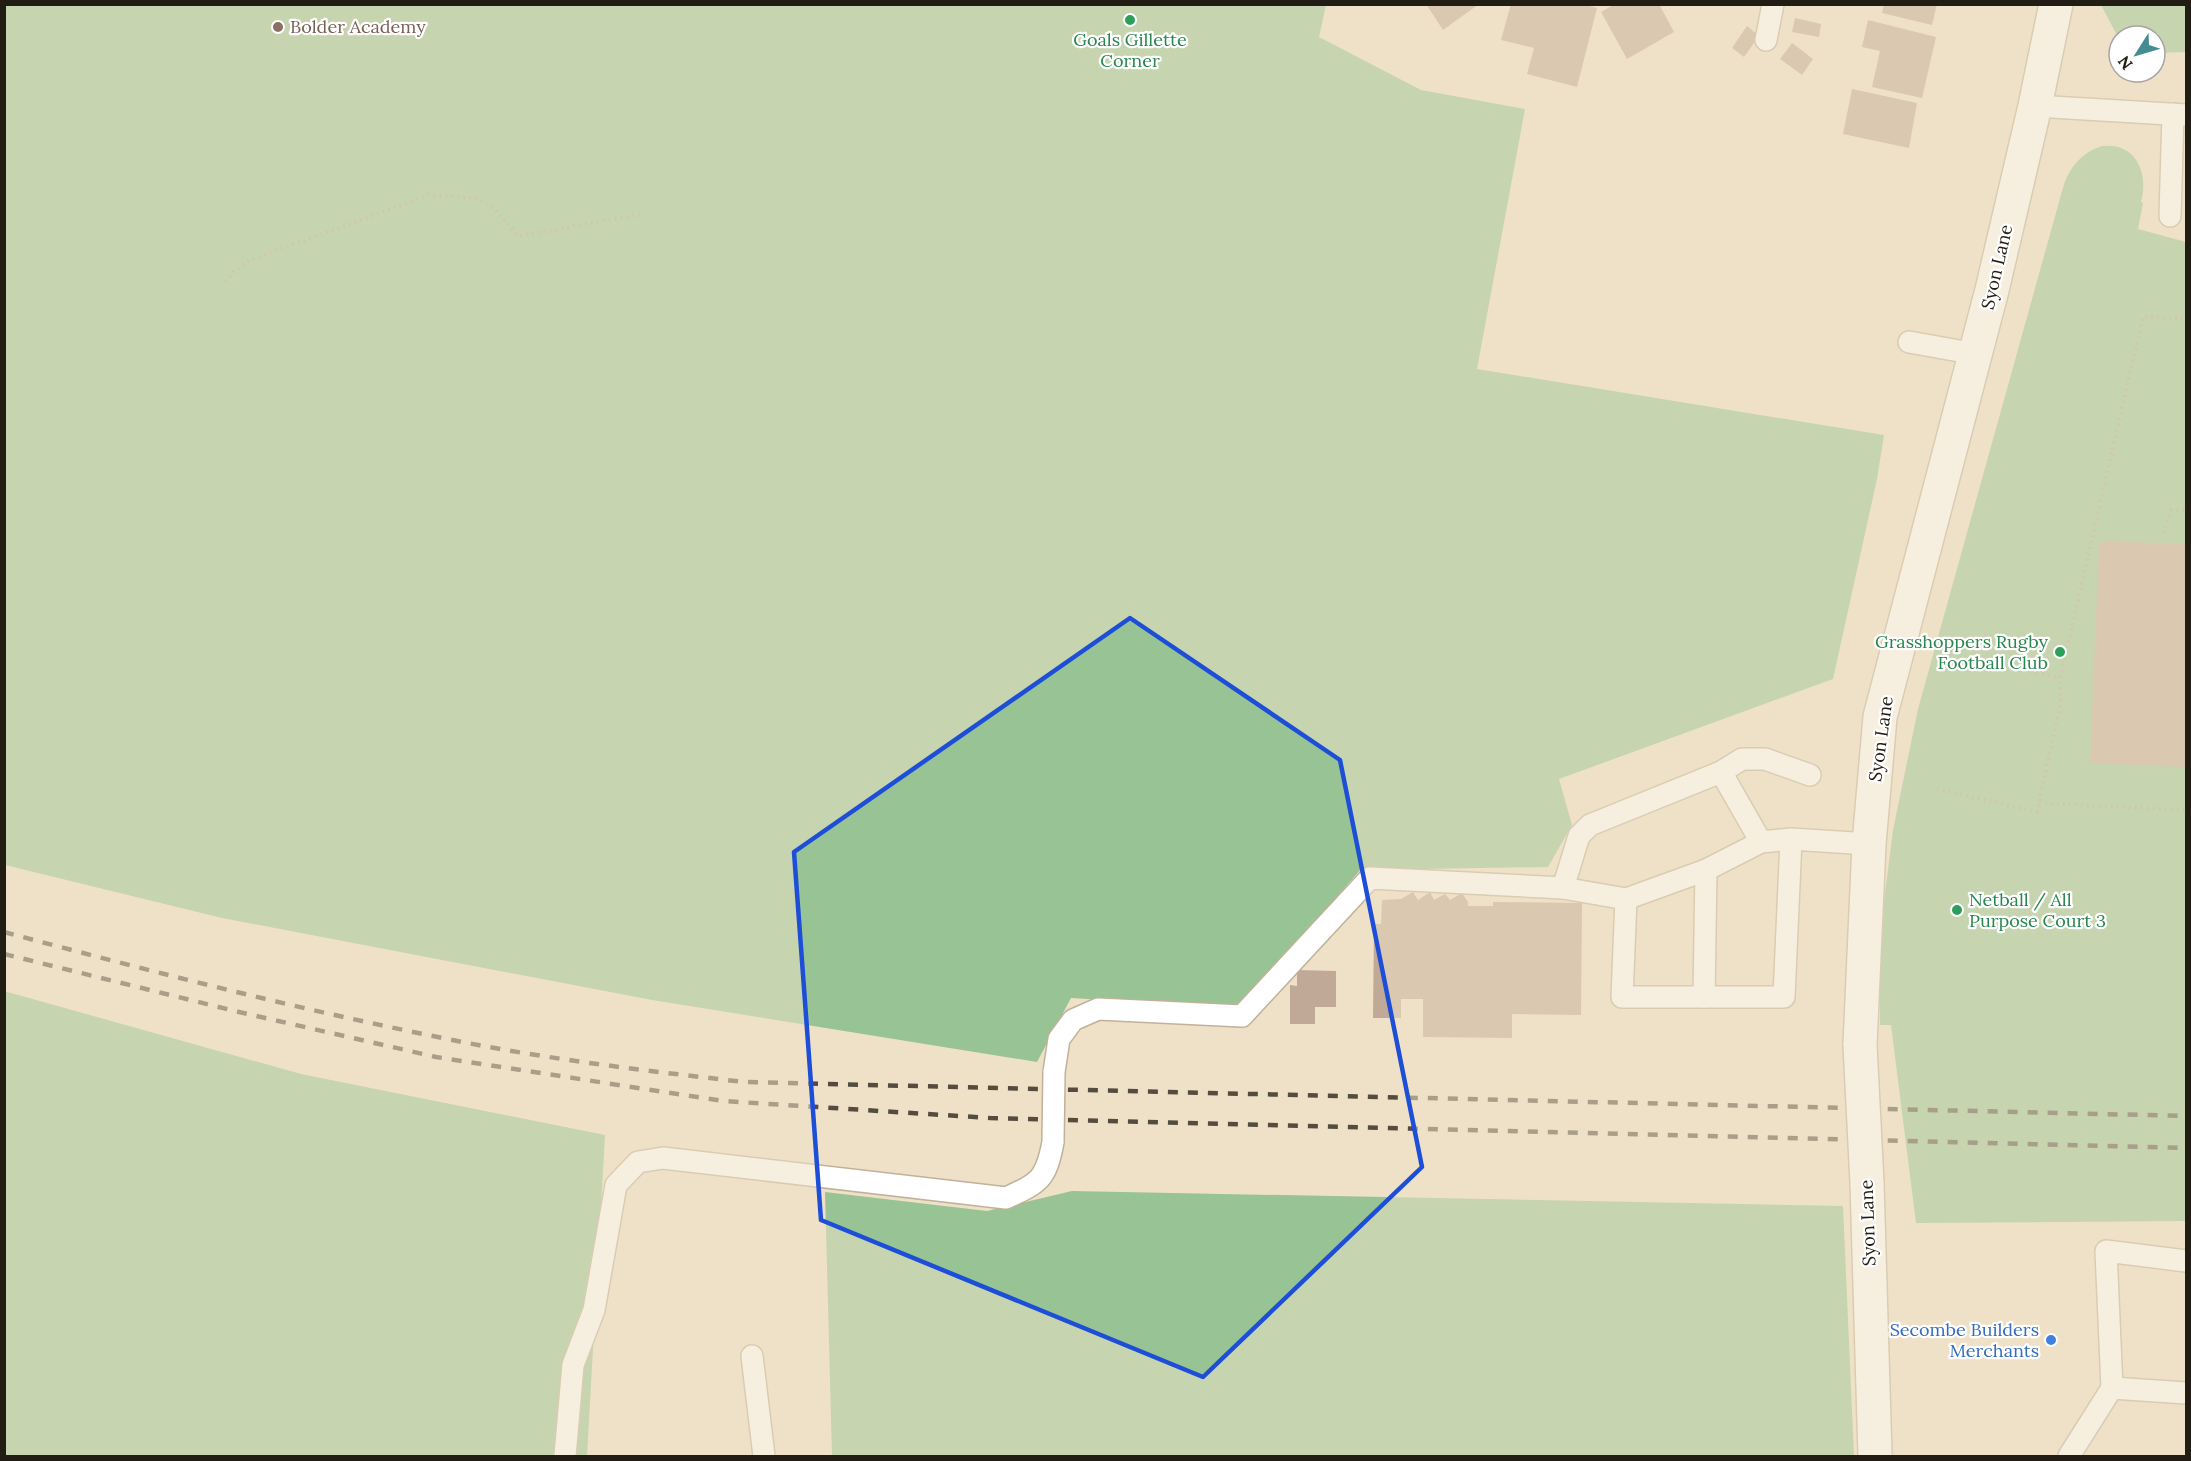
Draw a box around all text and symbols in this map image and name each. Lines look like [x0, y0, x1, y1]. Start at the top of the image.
marker: Goals Gillette Corner [1123, 13, 1137, 27]
place label: Bolder Academy [290, 15, 426, 38]
marker: Bolder Academy [271, 20, 285, 34]
north arrow [2107, 24, 2167, 84]
place label: Goals Gillette Corner [1073, 28, 1187, 72]
text: N [2113, 52, 2137, 74]
street label: Syon Lane [1976, 222, 2017, 312]
place label: Grasshoppers Rugby Football Club [1875, 630, 2048, 674]
marker: Grasshoppers Rugby Football Club [2053, 645, 2067, 659]
street label: Syon Lane [1863, 694, 1898, 783]
place label: Netball / All Purpose Court 3 [1969, 888, 2106, 932]
marker: Netball / All Purpose Court 3 [1950, 903, 1964, 917]
street label: Syon Lane [1854, 1179, 1881, 1267]
place label: Secombe Builders Merchants [1890, 1318, 2039, 1362]
marker: Secombe Builders Merchants [2044, 1333, 2058, 1347]

